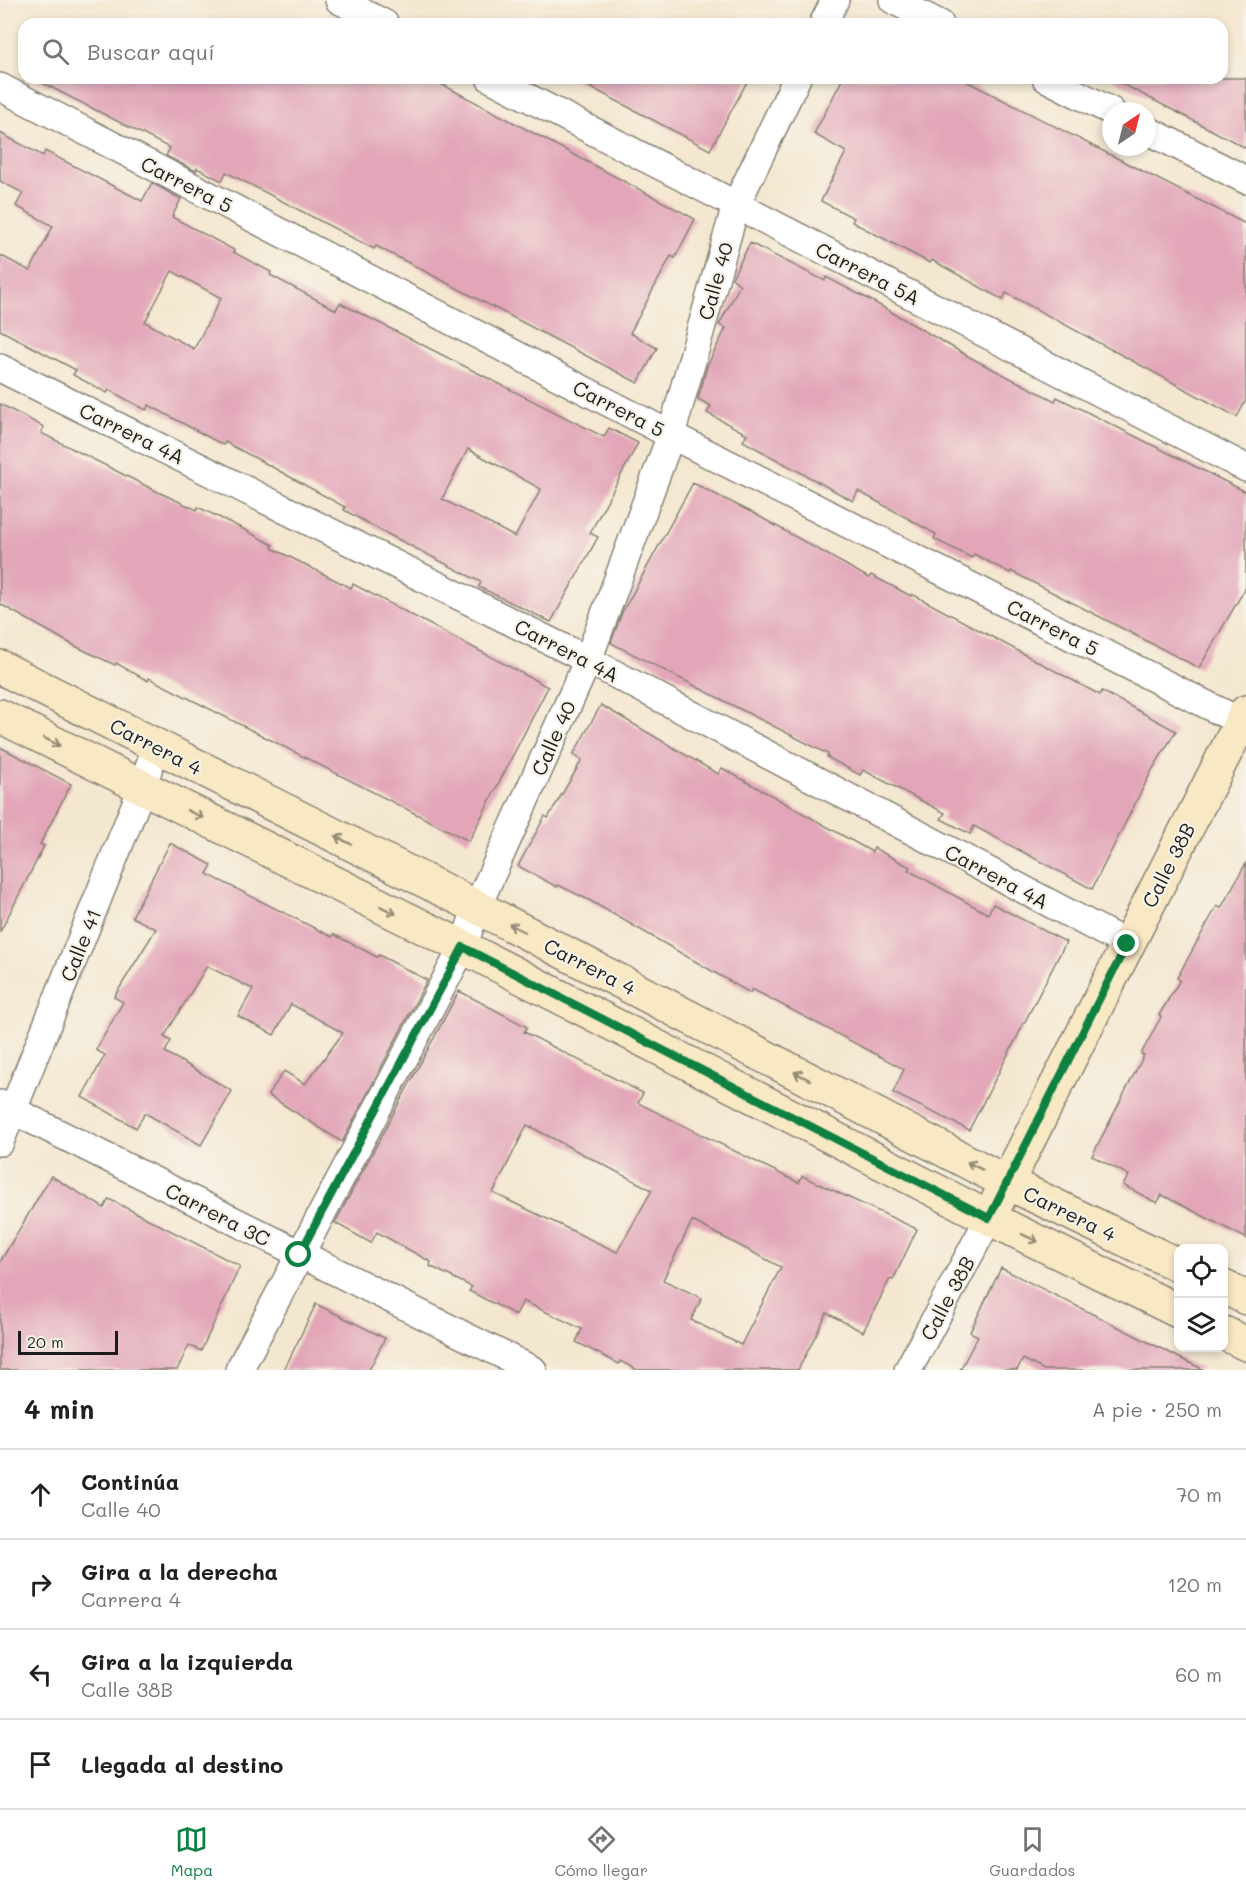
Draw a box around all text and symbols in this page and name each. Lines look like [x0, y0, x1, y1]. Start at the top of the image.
search box [18, 18, 1228, 84]
icon: search [39, 35, 72, 68]
text: Buscar aquí [87, 37, 215, 66]
north arrow [1102, 102, 1156, 156]
street label: Carrera 5 [137, 150, 237, 218]
street label: Carrera 5A [811, 236, 925, 310]
street label: Calle 40 [692, 239, 738, 323]
street label: Carrera 5 [569, 374, 669, 442]
street label: Carrera 4A [75, 396, 189, 470]
street label: Carrera 5 [1003, 593, 1103, 661]
street label: Carrera 4A [510, 613, 624, 687]
street label: Calle 40 [525, 696, 581, 780]
street label: Carrera 4 [106, 712, 207, 780]
one-way arrow [43, 737, 61, 749]
one-way arrow [185, 809, 203, 821]
street label: Calle 38B [1136, 818, 1200, 912]
one-way arrow [335, 834, 352, 846]
street label: Carrera 4A [941, 838, 1053, 914]
street label: Calle 41 [54, 905, 106, 985]
one-way arrow [379, 905, 397, 917]
one-way arrow [509, 922, 526, 934]
route end [1113, 930, 1139, 956]
street label: Carrera 4 [540, 932, 641, 1000]
one-way arrow [793, 1070, 811, 1082]
one-way arrow [966, 1160, 984, 1172]
street label: Carrera 3C [161, 1177, 275, 1251]
street label: Carrera 4 [1019, 1179, 1121, 1247]
one-way arrow [1020, 1233, 1038, 1244]
route start [285, 1241, 311, 1267]
map controls [1174, 1244, 1228, 1352]
button: locate [1174, 1244, 1228, 1298]
street label: Calle 38B [914, 1251, 980, 1345]
button: layers [1174, 1298, 1228, 1352]
scale bar [18, 1328, 118, 1356]
text: 20 m [27, 1331, 64, 1352]
text: 4 min [24, 1392, 94, 1426]
text: A pie · 250 m [1092, 1396, 1222, 1422]
text: Continúa [81, 1467, 179, 1496]
icon: ahead [24, 1478, 57, 1511]
text: 70 m [1176, 1481, 1222, 1507]
text: Calle 40 [81, 1496, 161, 1522]
text: Gira a la derecha [81, 1557, 278, 1586]
icon: right [24, 1568, 57, 1601]
text: 120 m [1167, 1571, 1222, 1597]
text: Carrera 4 [81, 1586, 181, 1612]
text: Gira a la izquierda [81, 1647, 293, 1676]
icon: left [24, 1658, 57, 1691]
text: 60 m [1175, 1661, 1222, 1687]
text: Calle 38B [81, 1676, 173, 1702]
icon: arrive [24, 1748, 57, 1781]
text: Llegada al destino [81, 1750, 283, 1779]
tab: Mapa [171, 1823, 213, 1880]
tab: Cómo llegar [554, 1823, 648, 1880]
tab: Guardados [989, 1823, 1075, 1880]

